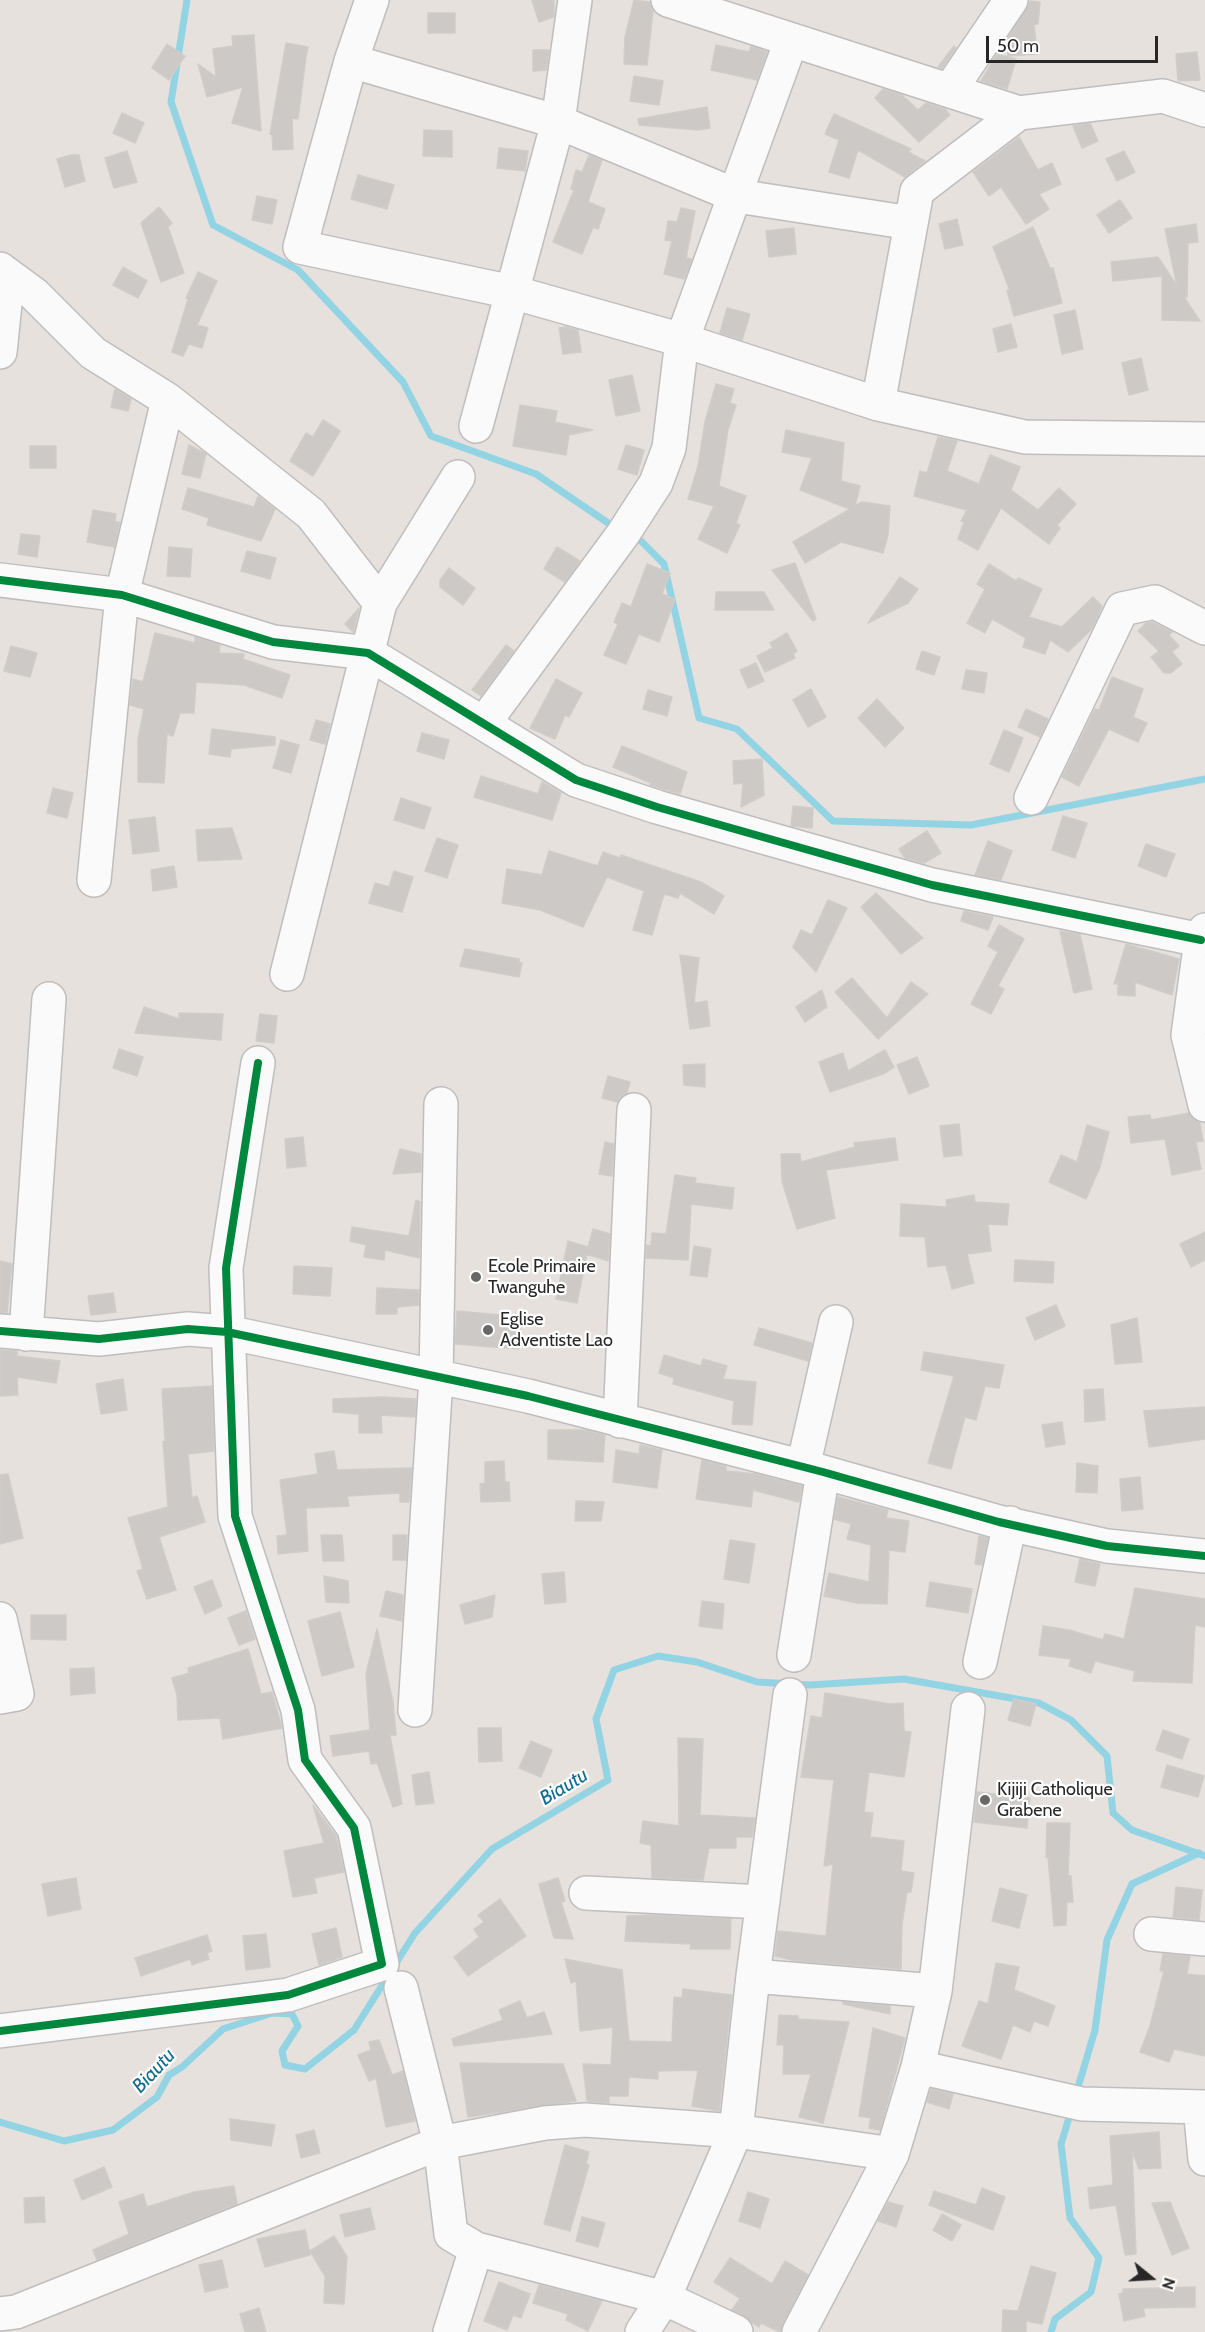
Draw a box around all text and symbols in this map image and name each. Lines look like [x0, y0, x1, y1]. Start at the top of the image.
scale bar [989, 24, 1162, 62]
text: 50 m [997, 35, 1039, 57]
place label: Ecole Primaire Twanguhe [488, 1256, 596, 1298]
marker: Ecole Primaire Twanguhe [469, 1270, 483, 1284]
place label: Eglise Adventiste Lao [500, 1309, 613, 1352]
marker: Eglise Adventiste Lao [481, 1323, 495, 1337]
water label: Biautu [536, 1763, 592, 1811]
place label: Kijiji Catholique Grabene [997, 1779, 1113, 1822]
marker: Kijiji Catholique Grabene [978, 1793, 992, 1807]
water label: Biautu [127, 2044, 181, 2098]
north arrow [1121, 2248, 1181, 2308]
text: N [1158, 2275, 1179, 2292]

